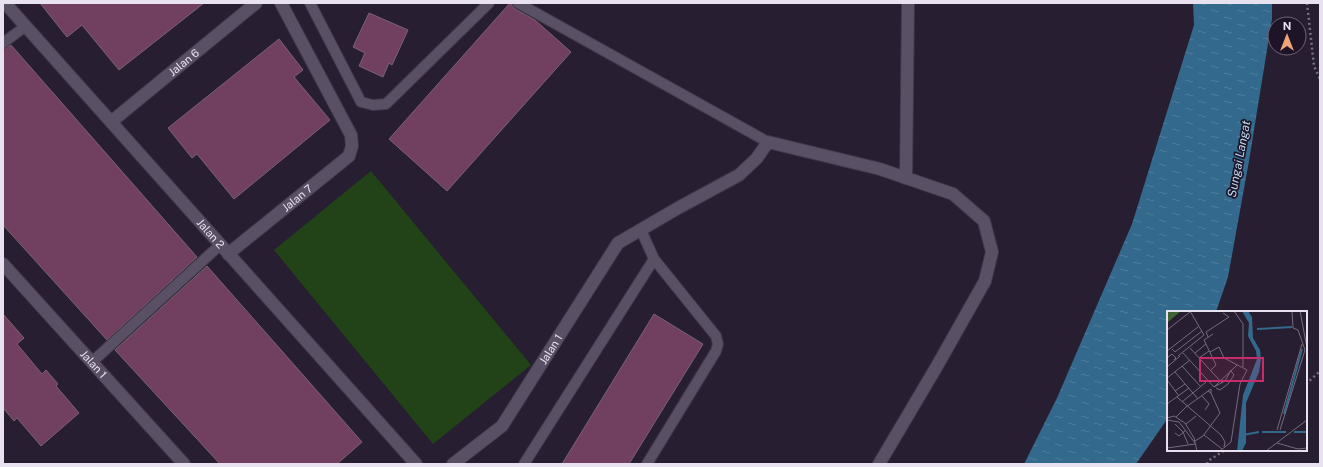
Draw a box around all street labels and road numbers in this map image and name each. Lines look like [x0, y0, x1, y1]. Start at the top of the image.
street label: Jalan 6 [166, 46, 201, 78]
street label: Jalan 7 [280, 182, 315, 214]
street label: Jalan 2 [194, 216, 227, 251]
street label: Jalan 1 [537, 332, 565, 366]
street label: Jalan 1 [78, 348, 109, 380]

